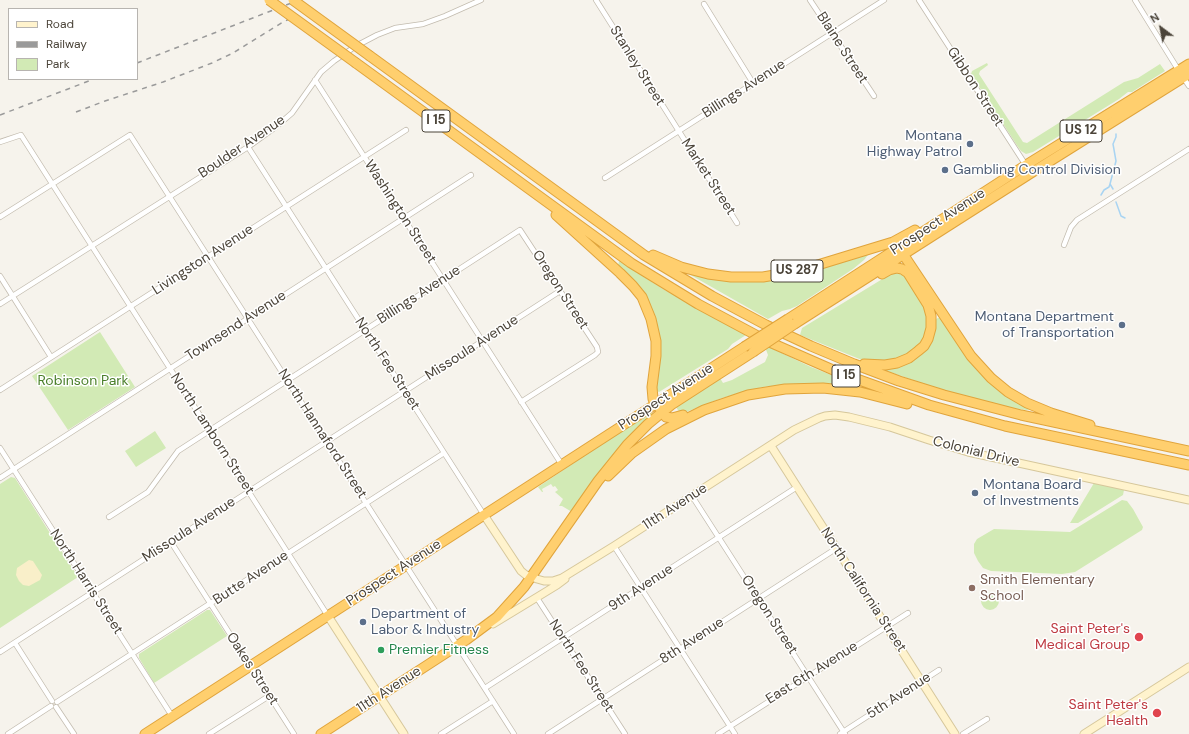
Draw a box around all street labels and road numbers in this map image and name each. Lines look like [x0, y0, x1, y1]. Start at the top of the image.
street label: Blaine Street [813, 9, 871, 87]
street label: Stanley Street [606, 23, 668, 109]
street label: Gibbon Street [943, 44, 1007, 130]
street label: Billings Avenue [699, 56, 789, 122]
road number: I 15 [422, 110, 450, 132]
street label: Boulder Avenue [195, 112, 289, 182]
road number: US 12 [1060, 120, 1102, 142]
street label: Market Street [677, 136, 739, 218]
street label: Washington Street [360, 157, 440, 267]
street label: Prospect Avenue [887, 185, 989, 259]
street label: Livingston Avenue [149, 221, 257, 299]
street label: Oregon Street [528, 247, 592, 333]
road number: US 287 [771, 260, 823, 282]
street label: Billings Avenue [374, 262, 464, 328]
street label: Townsend Avenue [183, 287, 289, 365]
street label: Missoula Avenue [422, 312, 522, 384]
street label: North Fee Street [351, 315, 423, 413]
street label: Prospect Avenue [615, 360, 717, 434]
road number: I 15 [832, 365, 860, 387]
street label: North Hannaford Street [274, 366, 370, 502]
street label: North Lamborn Street [166, 370, 258, 498]
street label: Colonial Drive [931, 433, 1021, 471]
street label: 11th Avenue [640, 480, 710, 534]
street label: Missoula Avenue [139, 494, 239, 566]
street label: North California Street [816, 525, 910, 655]
street label: North Harris Street [46, 526, 126, 638]
street label: Prospect Avenue [343, 536, 445, 610]
street label: Butte Avenue [210, 547, 292, 609]
street label: 9th Avenue [606, 561, 676, 615]
street label: Oregon Street [737, 572, 801, 658]
street label: 8th Avenue [657, 614, 727, 668]
street label: North Fee Street [545, 617, 617, 715]
street label: Oakes Street [222, 629, 282, 709]
street label: East 6th Avenue [763, 638, 861, 708]
street label: 11th Avenue [354, 663, 424, 717]
street label: 5th Avenue [864, 669, 934, 723]

